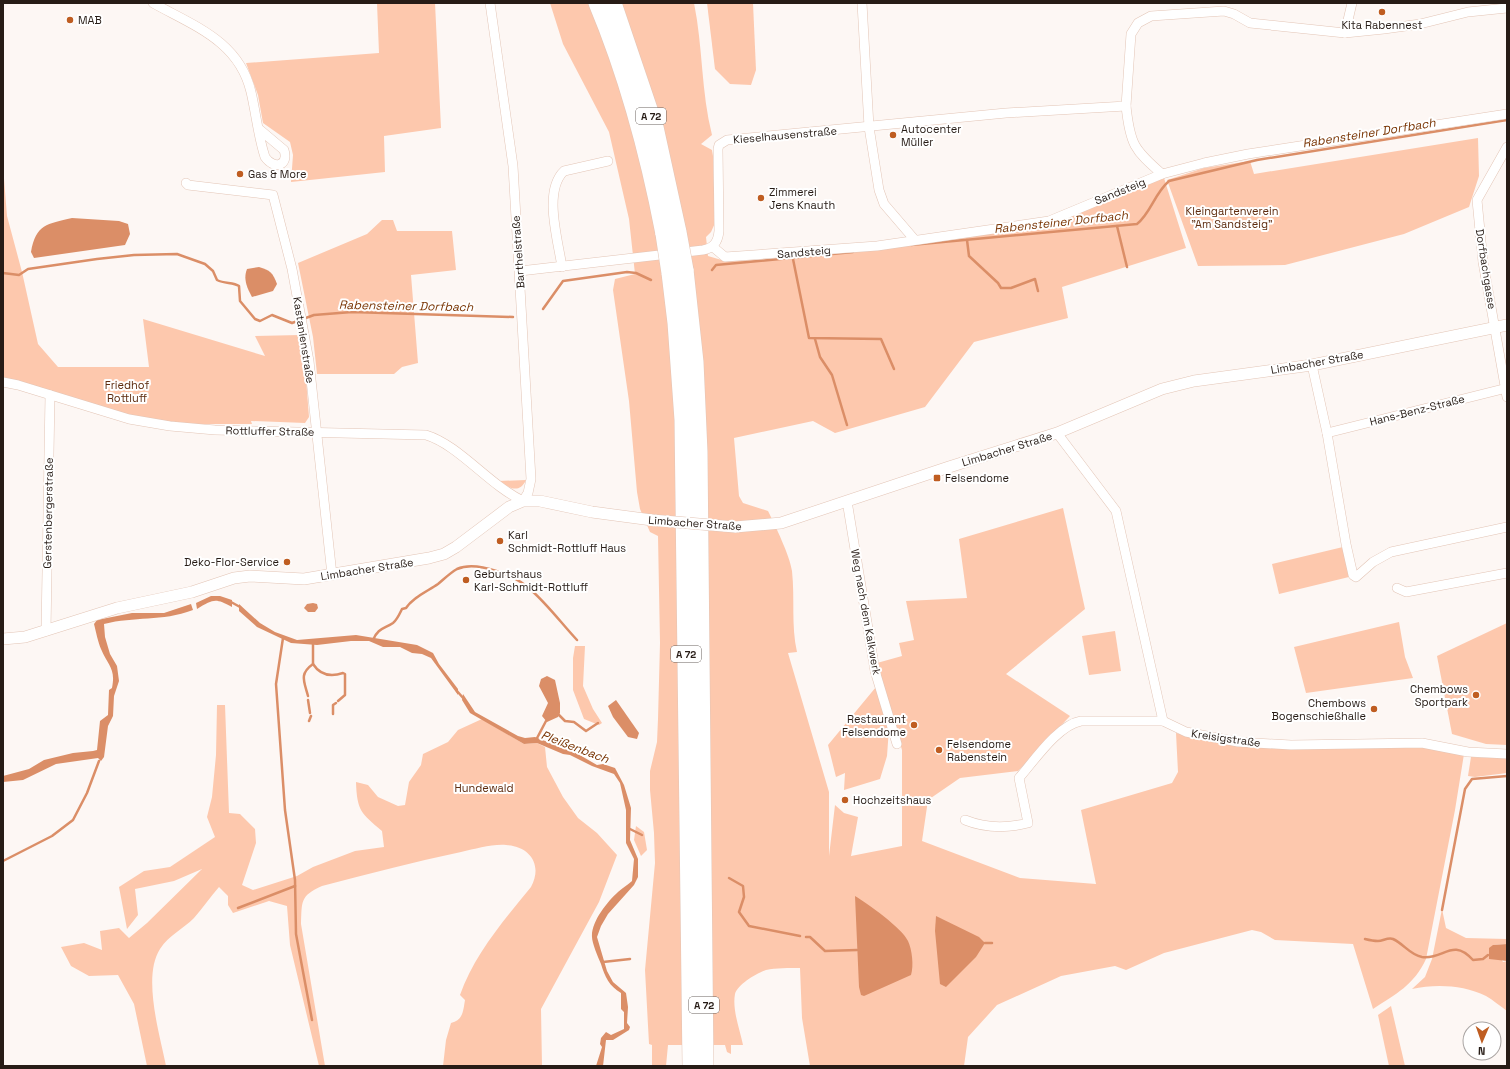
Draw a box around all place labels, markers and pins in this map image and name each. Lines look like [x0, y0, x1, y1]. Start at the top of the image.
marker: Kita Rabennest [1377, 7, 1387, 17]
place label: MAB [78, 13, 102, 27]
marker: MAB [65, 15, 75, 25]
place label: Kita Rabennest [1341, 18, 1423, 32]
place label: Autocenter Müller [901, 122, 962, 149]
marker: Autocenter Müller [888, 130, 898, 140]
place label: Gas & More [248, 167, 306, 181]
marker: Gas & More [235, 169, 245, 179]
place label: Zimmerei Jens Knauth [769, 185, 835, 212]
marker: Zimmerei Jens Knauth [756, 193, 766, 203]
place label: Felsendome [945, 471, 1009, 485]
marker: Felsendome [932, 473, 942, 483]
place label: Karl Schmidt-Rottluff Haus [508, 528, 626, 555]
marker: Karl Schmidt-Rottluff Haus [495, 536, 505, 546]
place label: Deko-Flor-Service [184, 555, 279, 569]
marker: Deko-Flor-Service [282, 557, 292, 567]
place label: Geburtshaus Karl-Schmidt-Rottluff [474, 567, 589, 594]
marker: Geburtshaus Karl-Schmidt-Rottluff [461, 575, 471, 585]
place label: Chembows Sportpark [1410, 682, 1468, 709]
marker: Chembows Sportpark [1471, 690, 1481, 700]
place label: Chembows Bogenschießhalle [1271, 696, 1366, 723]
marker: Chembows Bogenschießhalle [1369, 704, 1379, 714]
place label: Restaurant Felsendome [842, 712, 906, 739]
marker: Restaurant Felsendome [909, 720, 919, 730]
place label: Felsendome Rabenstein [947, 737, 1011, 764]
marker: Felsendome Rabenstein [934, 745, 944, 755]
place label: Hochzeitshaus [853, 793, 932, 807]
marker: Hochzeitshaus [840, 795, 850, 805]

